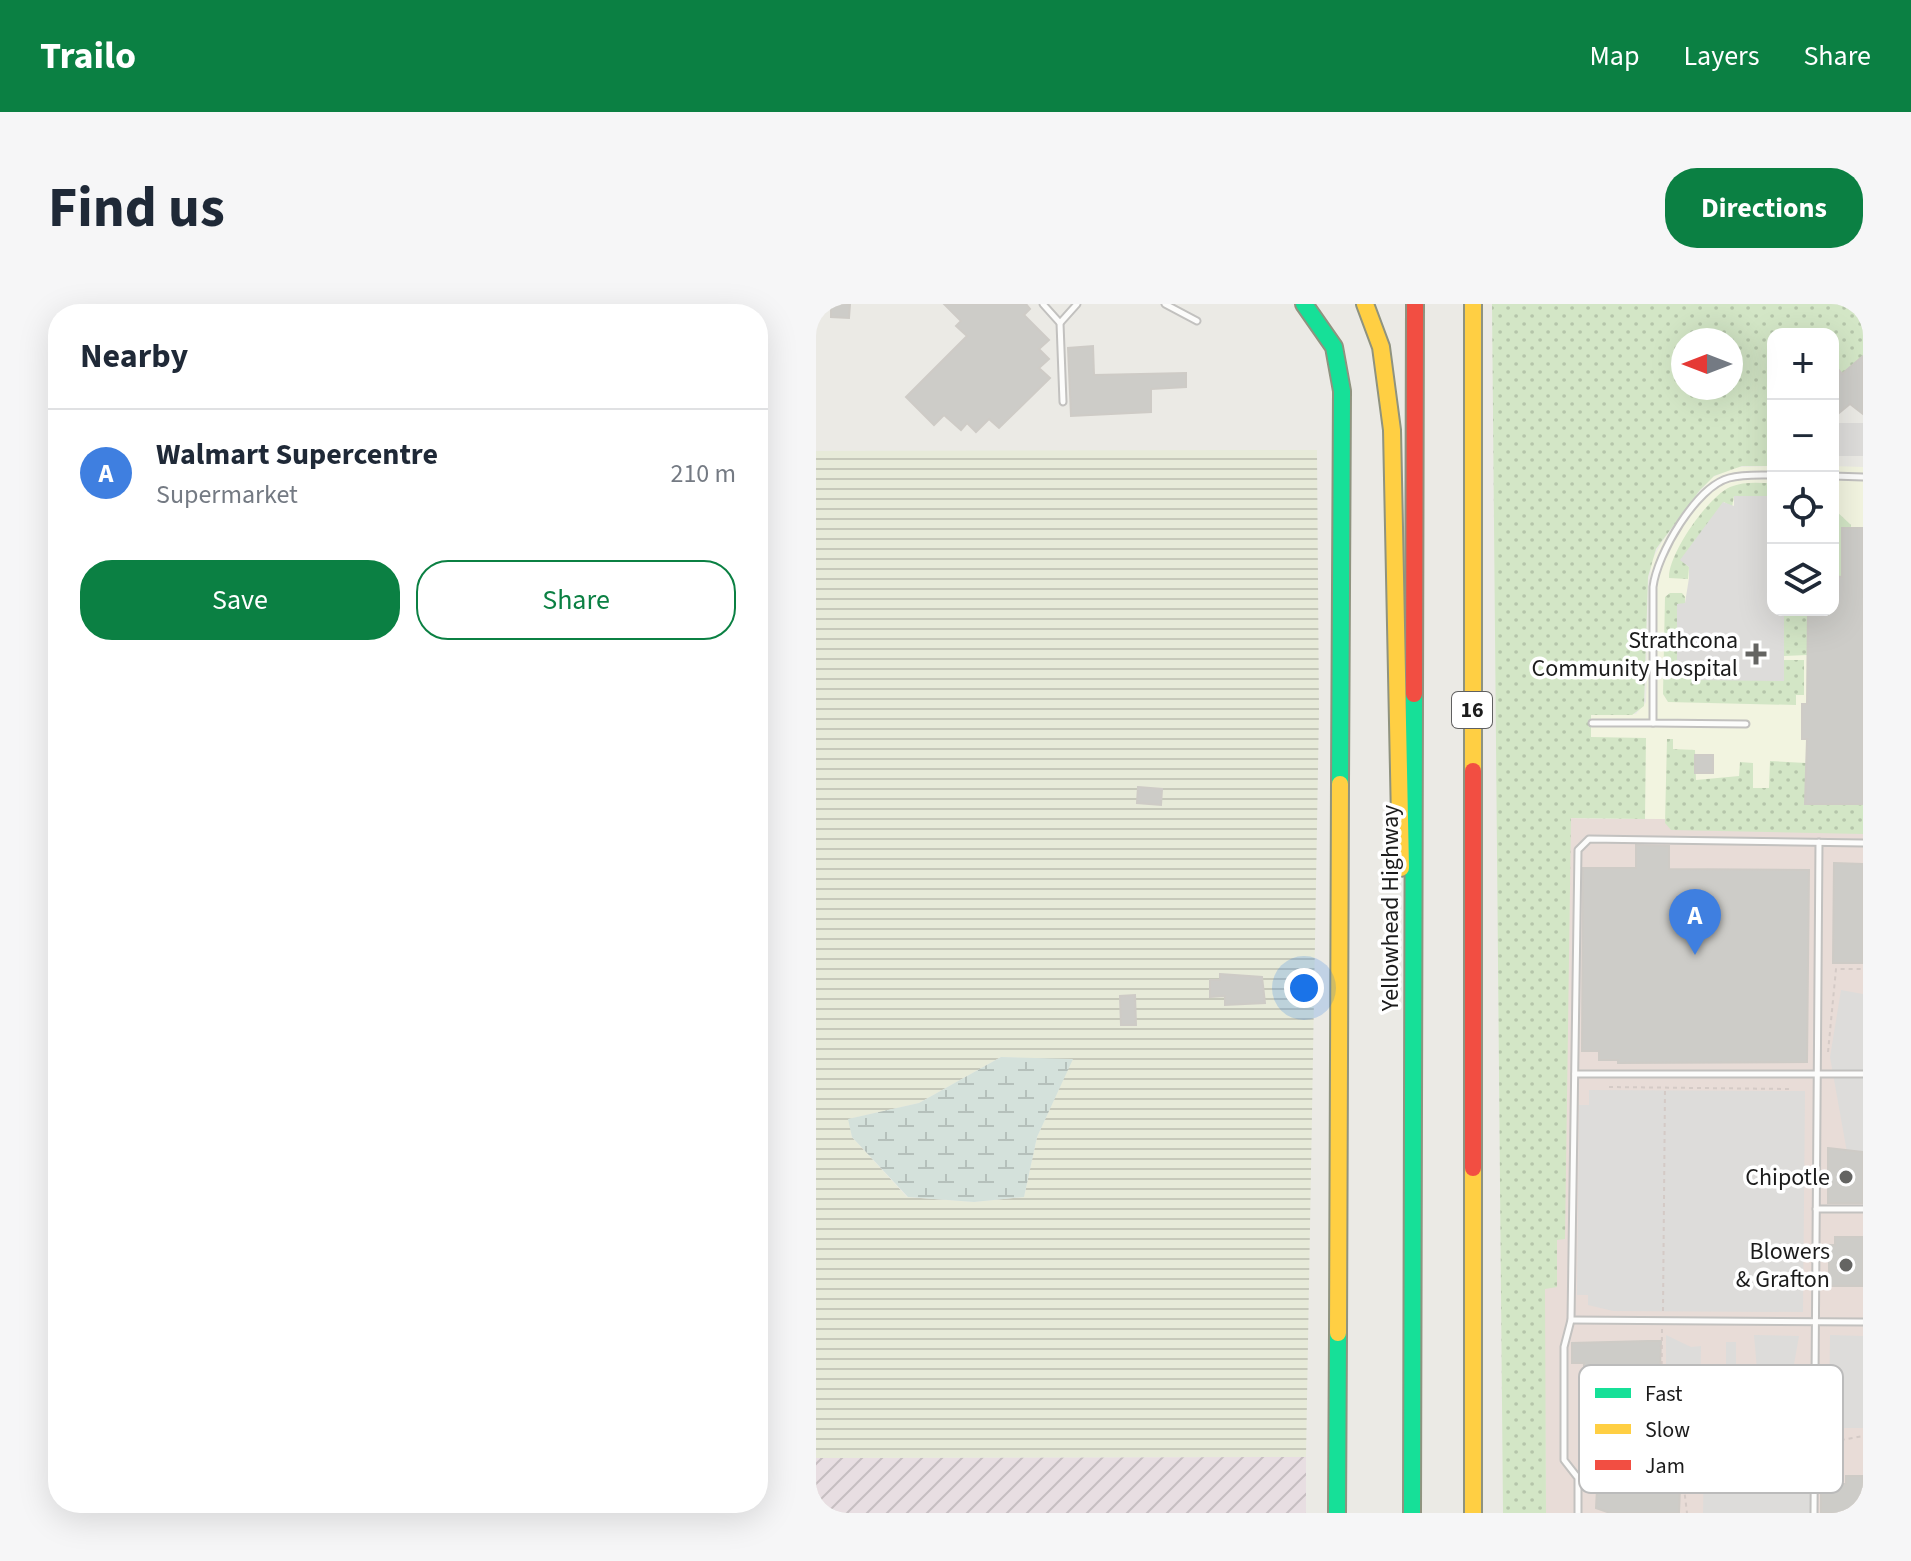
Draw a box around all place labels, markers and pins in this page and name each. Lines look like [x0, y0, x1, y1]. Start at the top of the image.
place label: Strathcona Community Hospital [1532, 623, 1738, 686]
marker: Strathcona Community Hospital [1745, 643, 1767, 665]
pin: A [1669, 889, 1721, 955]
place label: Chipotle [1745, 1160, 1830, 1195]
marker: Chipotle [1837, 1168, 1855, 1186]
place label: Blowers & Grafton [1736, 1234, 1830, 1297]
marker: Blowers & Grafton [1837, 1256, 1855, 1274]

